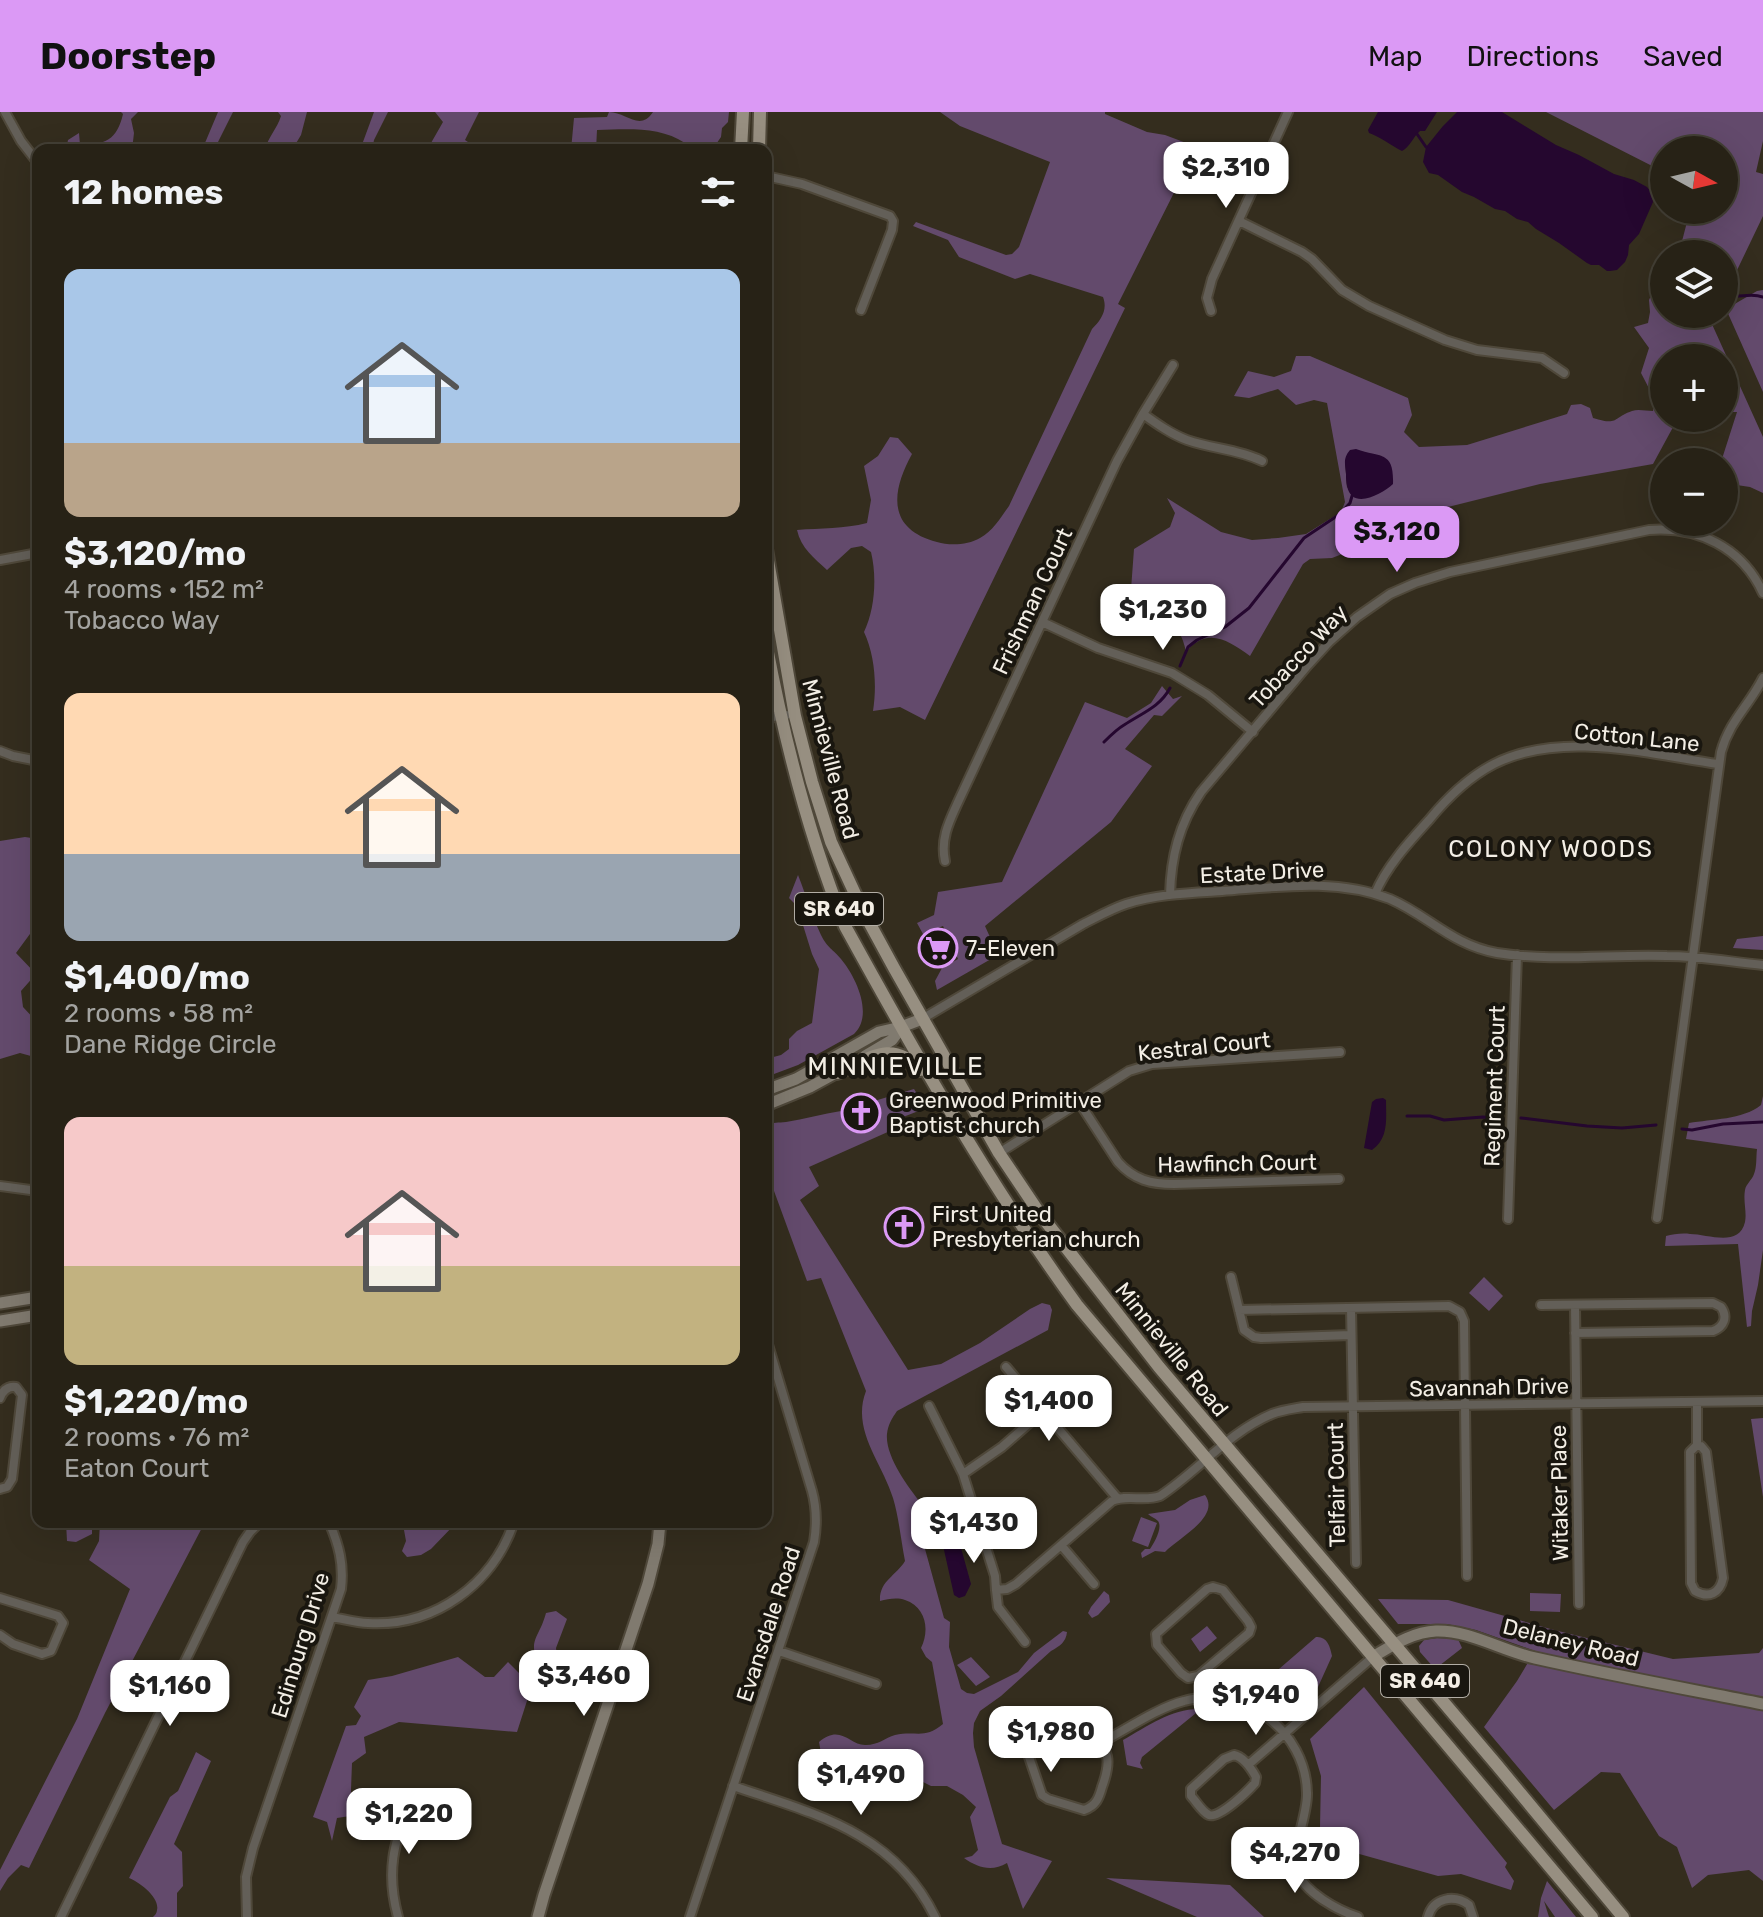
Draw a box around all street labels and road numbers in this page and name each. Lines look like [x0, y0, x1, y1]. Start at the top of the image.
street label: Frishman Court [987, 523, 1078, 679]
street label: Tobacco Way [1244, 599, 1353, 714]
street label: Minnieville Road [796, 676, 865, 842]
street label: Cotton Lane [1573, 717, 1701, 758]
street label: Estate Drive [1199, 856, 1325, 889]
road number: SR 640 [795, 893, 883, 925]
street label: Regiment Court [1478, 1004, 1511, 1167]
street label: Kestral Court [1136, 1026, 1272, 1067]
street label: Hawfinch Court [1157, 1149, 1317, 1178]
street label: Minnieville Road [1109, 1277, 1234, 1422]
street label: Savannah Drive [1409, 1373, 1569, 1402]
street label: Telfair Court [1322, 1422, 1351, 1548]
street label: Witaker Place [1545, 1425, 1574, 1561]
street label: Evansdale Road [731, 1543, 806, 1705]
street label: Edinburg Drive [266, 1569, 335, 1721]
street label: Delaney Road [1500, 1613, 1642, 1672]
road number: SR 640 [1381, 1665, 1469, 1697]

